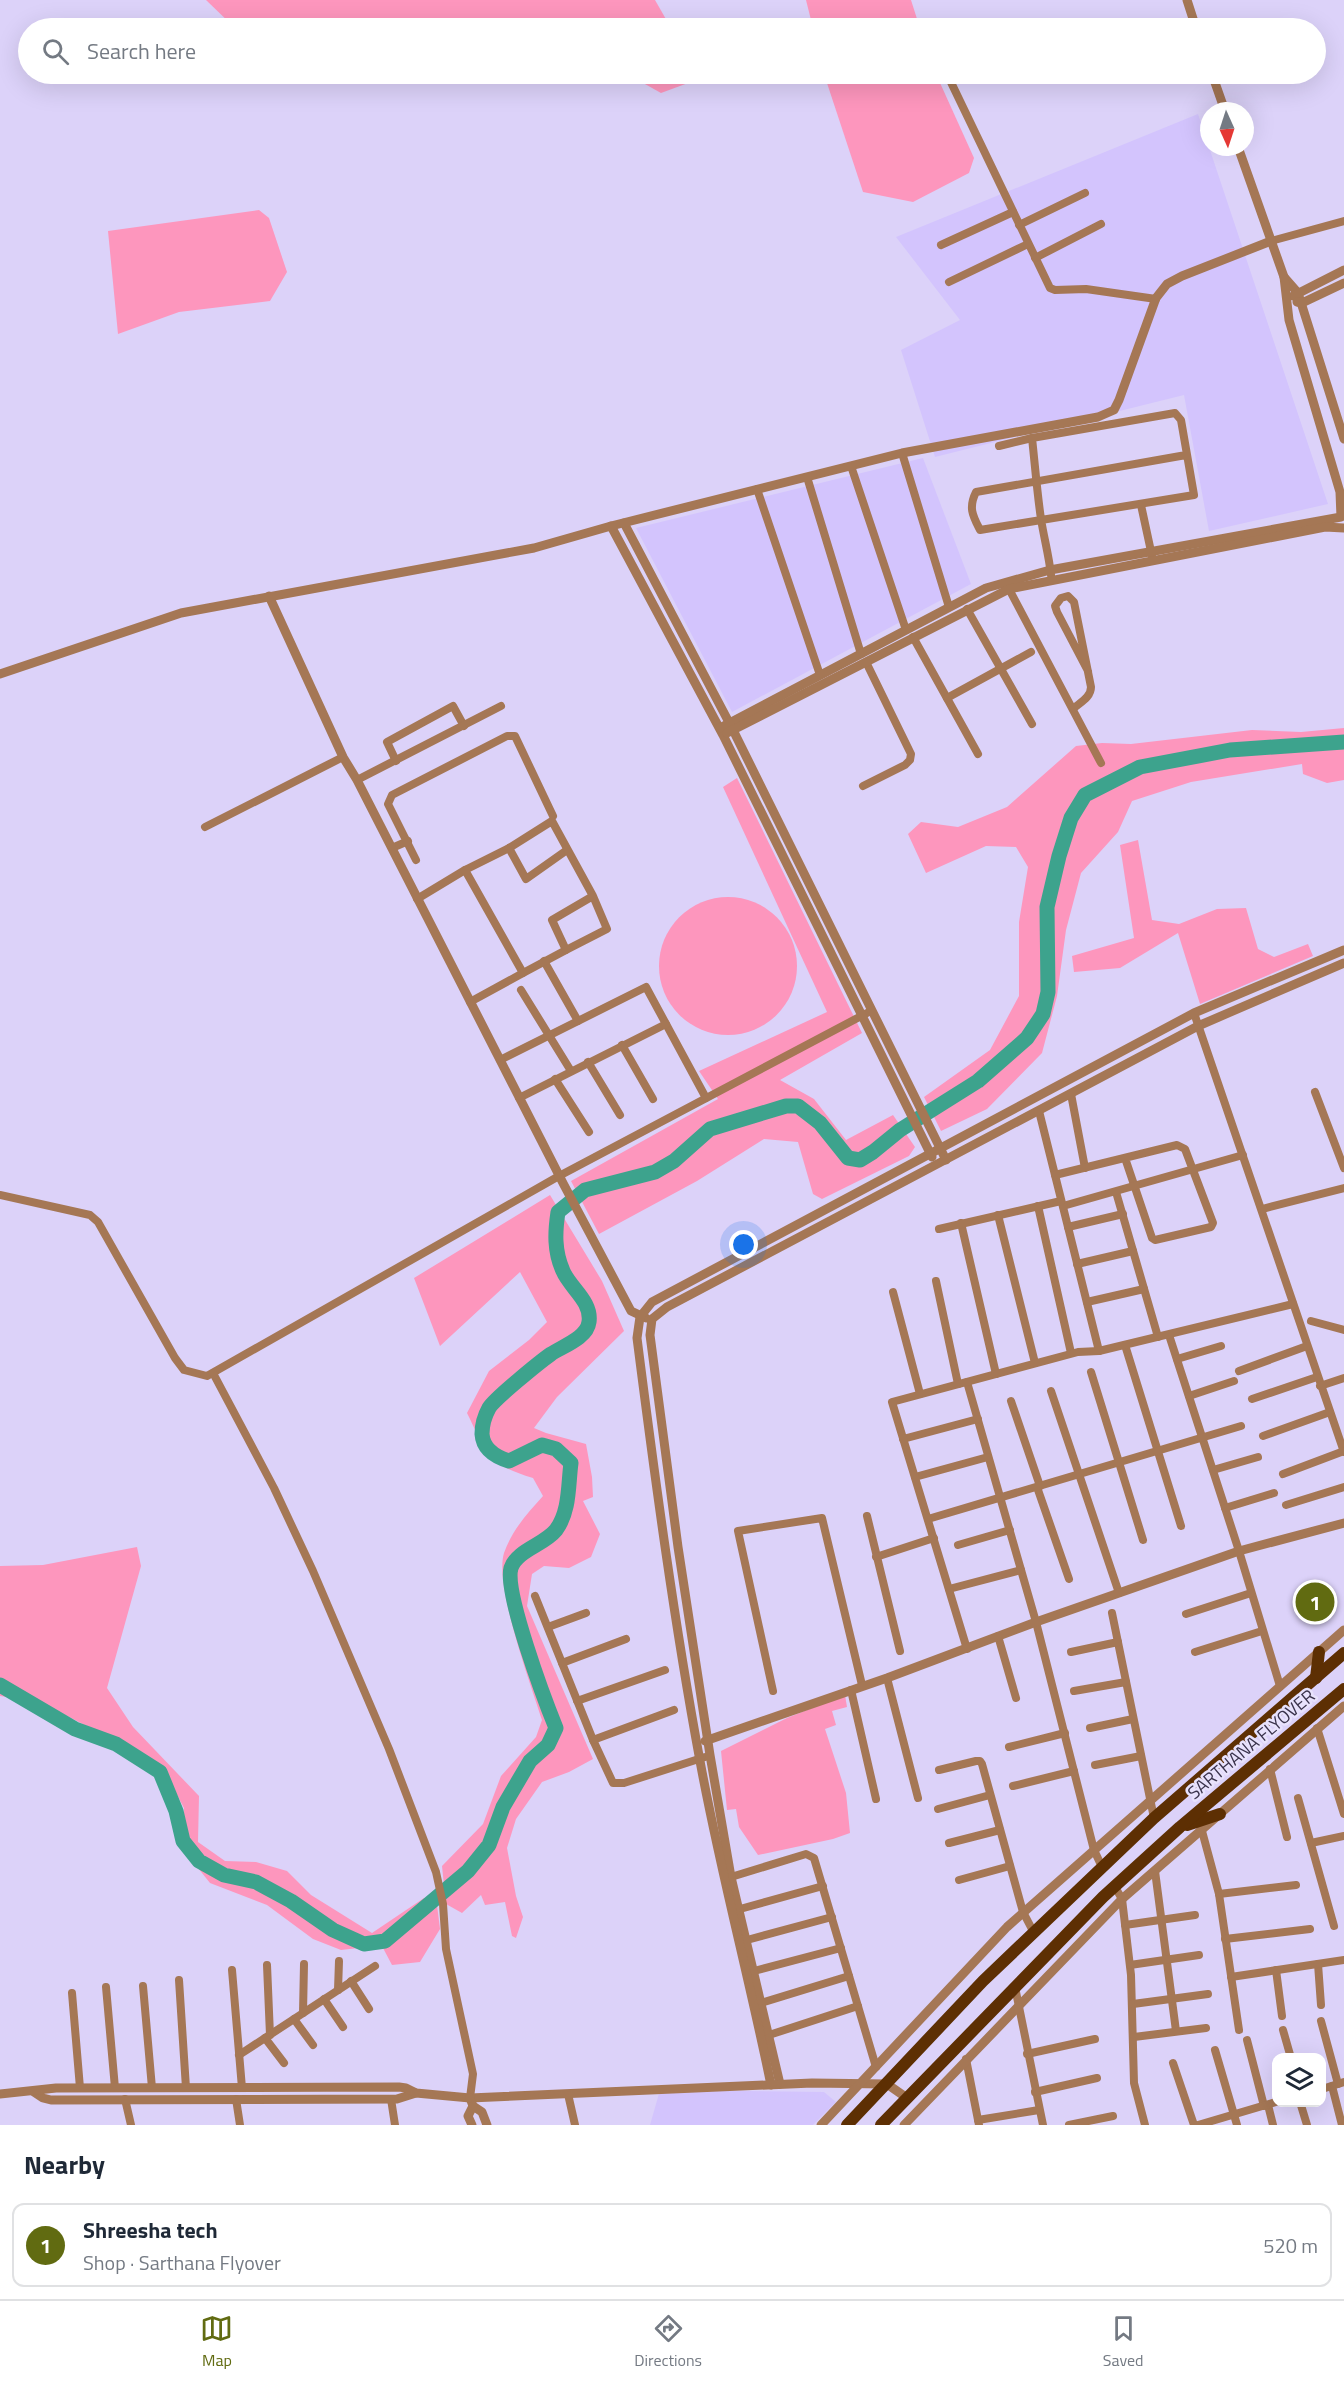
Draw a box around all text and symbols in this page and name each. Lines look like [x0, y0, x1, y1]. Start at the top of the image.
search box [18, 18, 1326, 84]
text: Search here [87, 34, 196, 68]
icon: search [39, 35, 72, 68]
north arrow [1200, 102, 1254, 156]
your location [729, 1230, 758, 1259]
pin: 1 [1296, 1580, 1334, 1624]
street label: SARTHANA FLYOVER [1181, 1682, 1321, 1806]
map controls [1272, 2053, 1326, 2107]
button: layers [1272, 2053, 1326, 2107]
text: Nearby [24, 2145, 105, 2184]
text: Shreesha tech [83, 2213, 218, 2247]
text: 1 [40, 2230, 51, 2261]
text: 520 m [1263, 2230, 1318, 2261]
text: Shop · Sarthana Flyover [83, 2247, 281, 2278]
tab: Map [200, 2312, 233, 2372]
tab: Directions [634, 2312, 702, 2372]
tab: Saved [1103, 2312, 1144, 2372]

